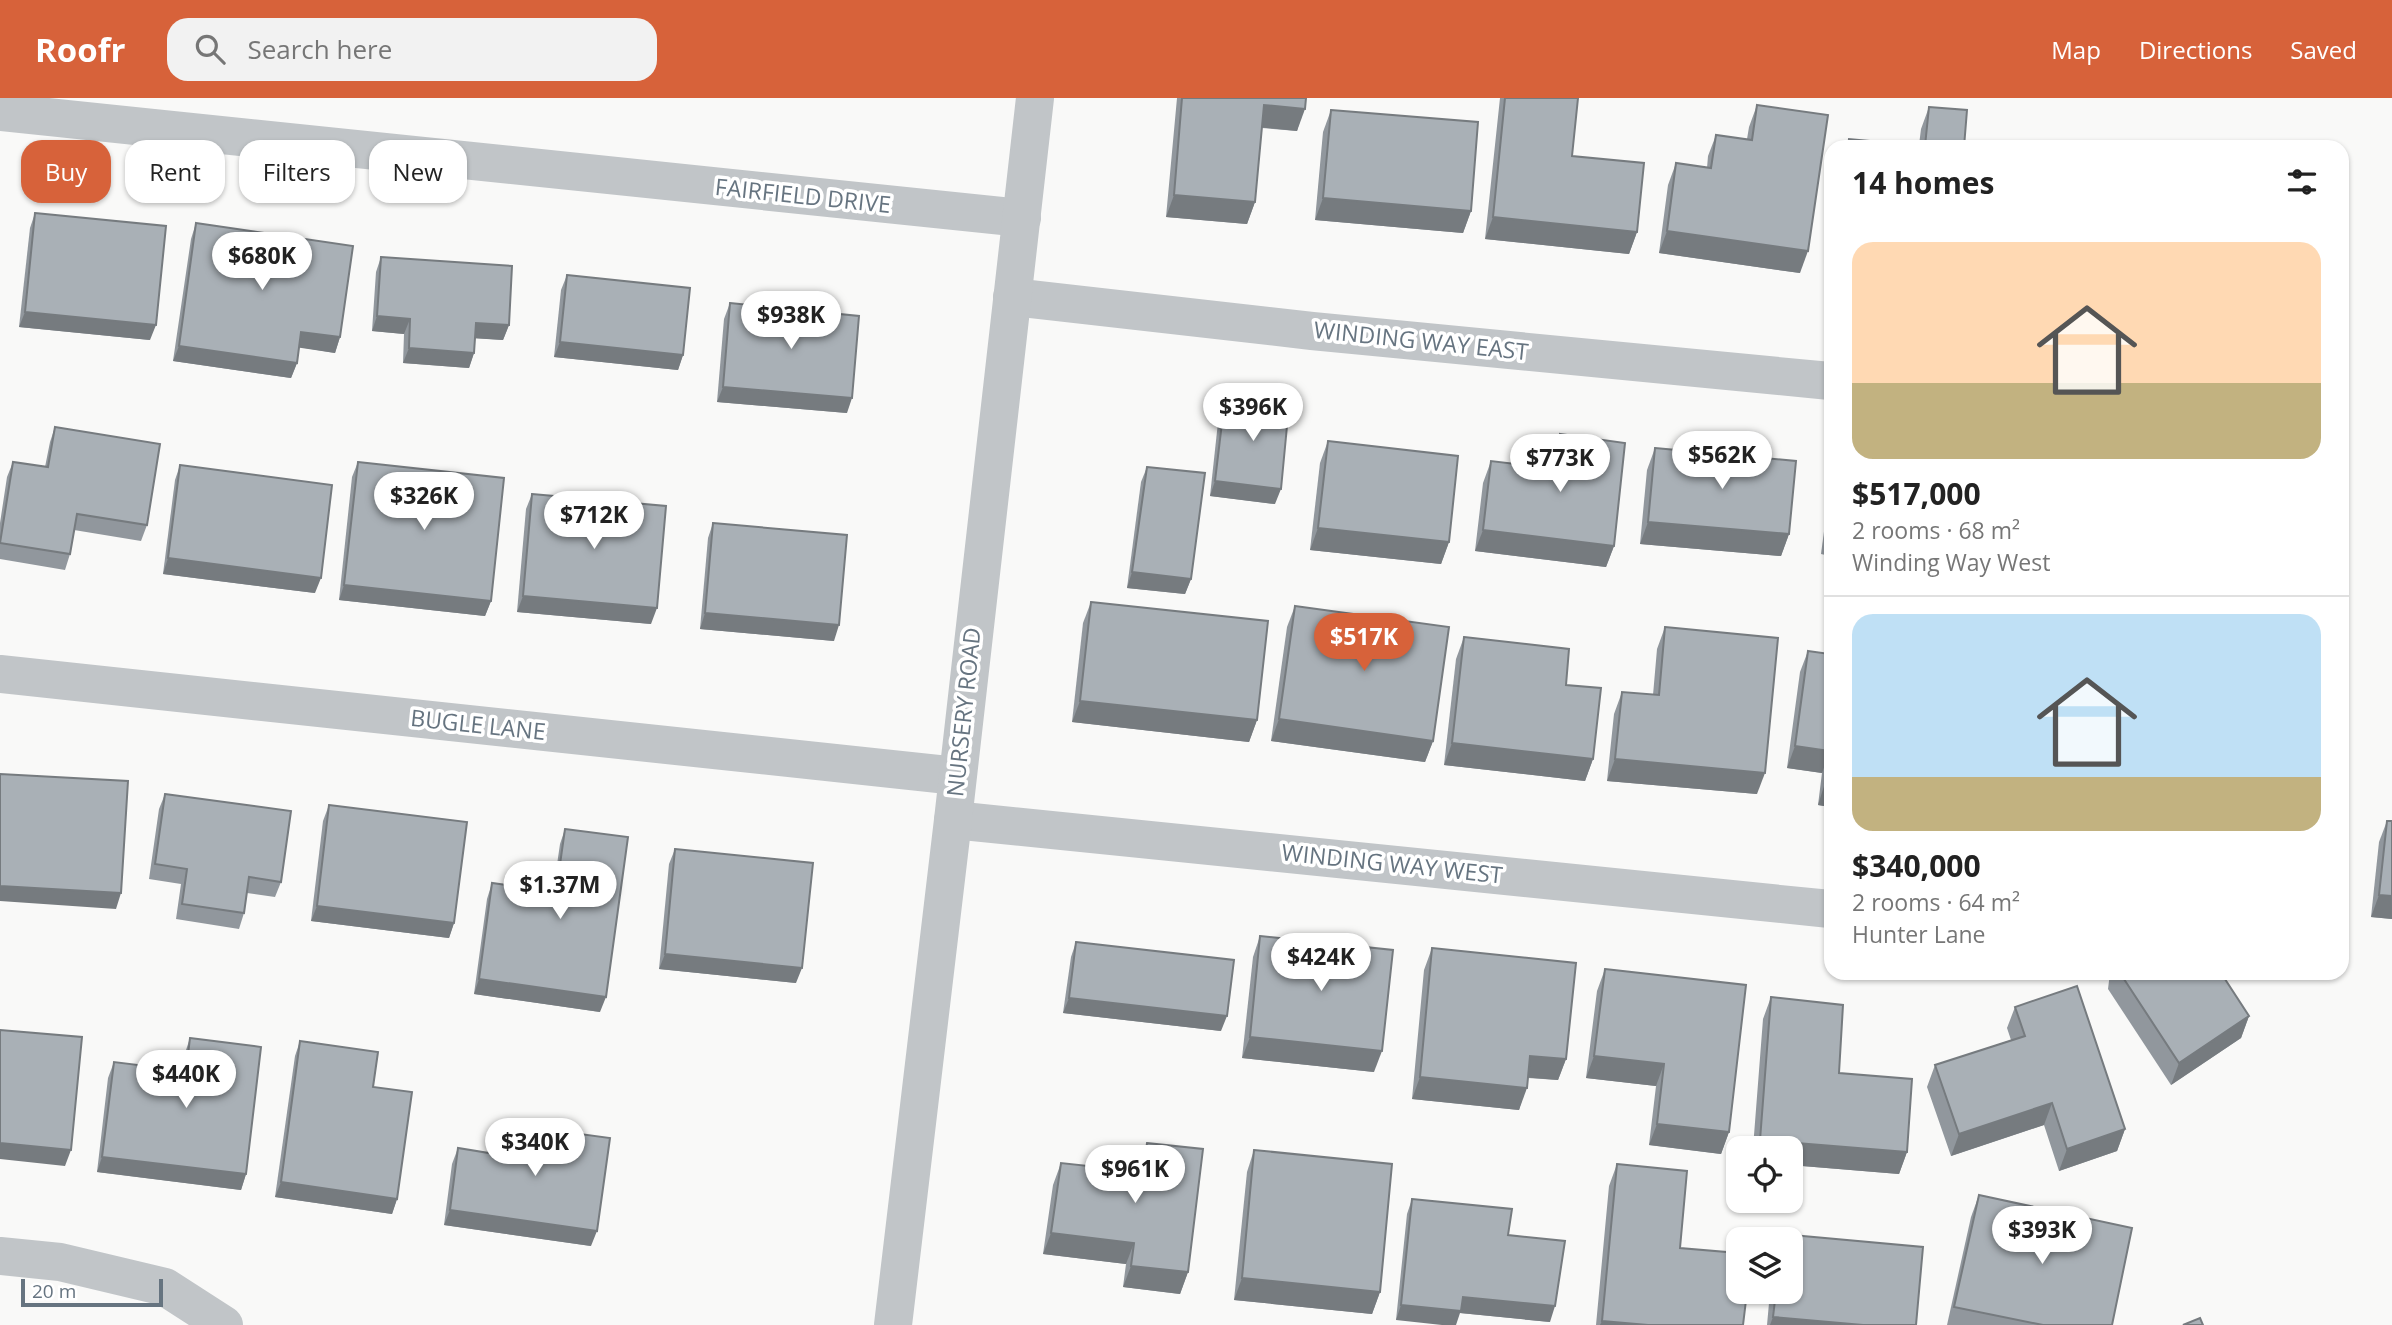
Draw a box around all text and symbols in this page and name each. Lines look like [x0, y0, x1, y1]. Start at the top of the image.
search box [167, 18, 657, 81]
text: Roofr [35, 27, 125, 72]
icon: search [191, 30, 229, 68]
text: Search here [247, 31, 392, 67]
text: Map [2051, 33, 2101, 66]
text: Directions [2139, 33, 2252, 66]
text: Saved [2290, 33, 2357, 66]
chip: Buy [21, 140, 111, 203]
chip: Rent [125, 140, 225, 203]
chip: Filters [239, 140, 355, 203]
chip: New [369, 140, 467, 203]
text: 14 homes [1852, 162, 1995, 203]
icon: filters [2283, 163, 2321, 201]
street label: FAIRFIELD DRIVE [714, 170, 893, 220]
pin: $680K [213, 232, 311, 292]
text: $680K [228, 239, 296, 271]
icon: home [2024, 287, 2150, 413]
pin: $938K [742, 292, 840, 351]
text: $938K [757, 298, 825, 330]
street label: WINDING WAY EAST [1312, 313, 1530, 367]
pin: $396K [1204, 384, 1302, 443]
text: $396K [1219, 390, 1287, 422]
pin: $562K [1673, 432, 1771, 491]
pin: $773K [1511, 434, 1609, 494]
text: $562K [1688, 438, 1756, 470]
text: $773K [1526, 441, 1594, 473]
pin: $326K [375, 472, 473, 532]
text: $517,000 [1852, 473, 1981, 514]
text: $326K [390, 479, 458, 511]
pin: $712K [545, 491, 643, 551]
text: $712K [560, 498, 628, 530]
text: 2 rooms · 68 m² [1852, 514, 2020, 546]
text: Winding Way West [1852, 546, 2050, 578]
pin: $517K [1315, 614, 1413, 673]
text: $517K [1330, 620, 1398, 652]
street label: NURSERY ROAD [938, 626, 988, 798]
icon: home [2024, 659, 2150, 785]
street label: BUGLE LANE [409, 701, 547, 747]
street label: WINDING WAY WEST [1280, 835, 1505, 891]
text: $340,000 [1852, 845, 1981, 886]
pin: $1.37M [503, 862, 617, 921]
text: $1.37M [520, 868, 600, 900]
text: 2 rooms · 64 m² [1852, 886, 2020, 918]
text: Hunter Lane [1852, 918, 1985, 950]
pin: $424K [1272, 934, 1370, 993]
text: $424K [1287, 940, 1355, 972]
pin: $440K [137, 1051, 235, 1110]
text: $440K [152, 1057, 220, 1089]
pin: $340K [486, 1118, 584, 1178]
text: $340K [501, 1125, 569, 1157]
map controls [1726, 1136, 1803, 1304]
button: locate [1726, 1136, 1803, 1213]
pin: $961K [1086, 1146, 1184, 1205]
text: $961K [1101, 1152, 1169, 1184]
pin: $393K [1993, 1206, 2091, 1266]
text: $393K [2008, 1213, 2076, 1245]
button: layers [1726, 1227, 1803, 1304]
scale bar [21, 1276, 163, 1308]
text: 20 m [32, 1278, 76, 1304]

